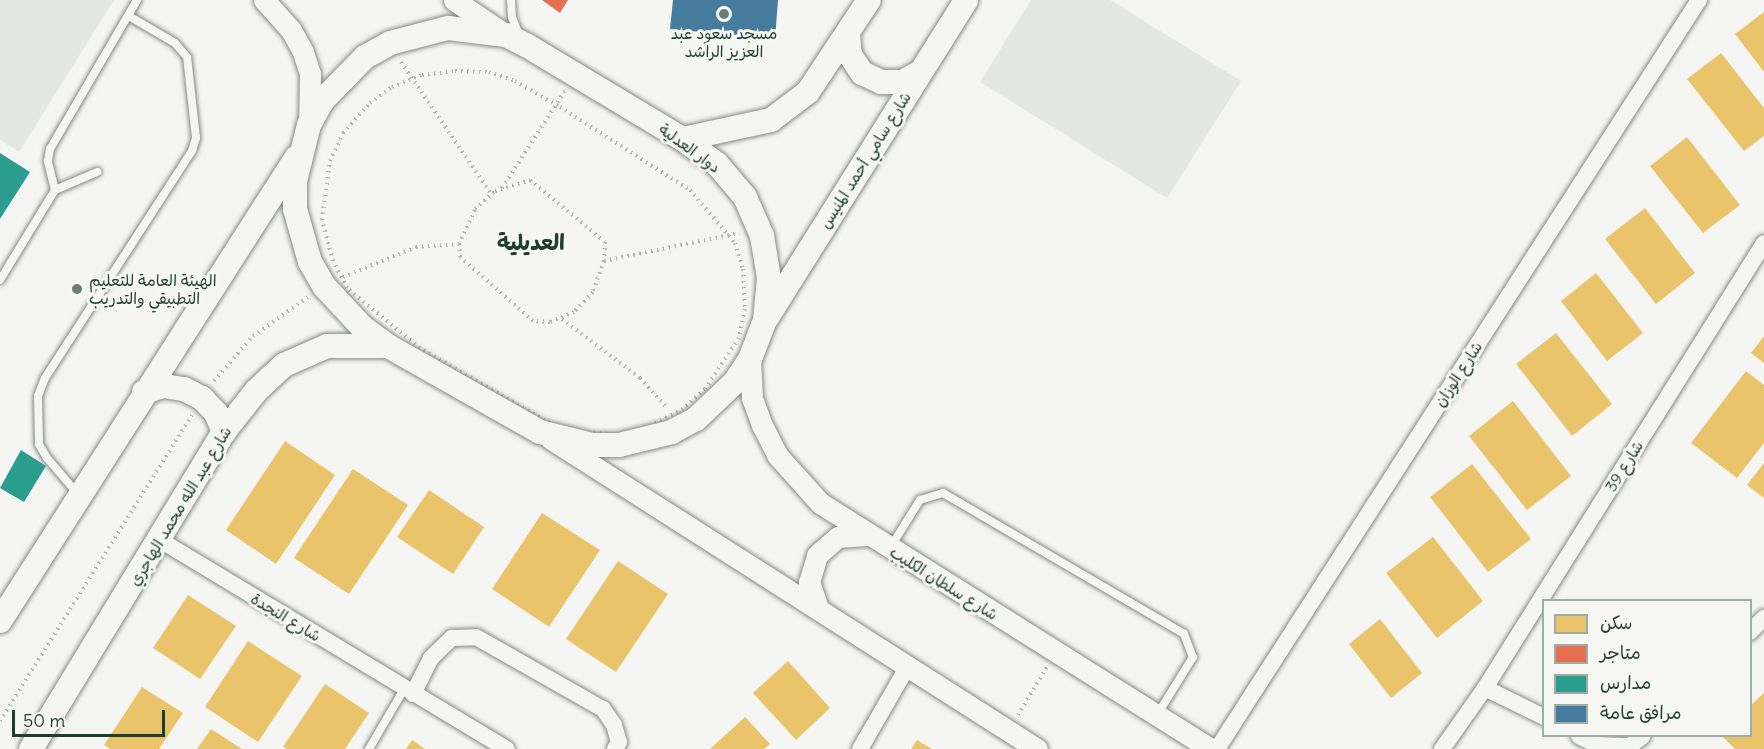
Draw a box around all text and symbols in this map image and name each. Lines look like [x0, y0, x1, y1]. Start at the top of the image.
marker: مسجد سعود عبد العزيز الراشد [717, 7, 731, 21]
place label: مسجد سعود عبد العزيز الراشد [671, 23, 777, 61]
street label: شارع سامي أحمد المنيس [815, 88, 915, 232]
street label: دوار العدلية [655, 119, 725, 177]
district label: العديلية [497, 230, 565, 256]
place label: الهيئة العامة للتعليم التطبيقي والتدريب [89, 270, 217, 308]
marker: الهيئة العامة للتعليم التطبيقي والتدريب [70, 282, 84, 296]
street label: شارع الوزان [1430, 338, 1486, 410]
street label: شارع عبد الله محمد الهاجري [125, 423, 235, 589]
street label: شارع 39 [1601, 437, 1647, 495]
street label: شارع سلطان الكليب [886, 542, 1002, 624]
street label: شارع النجدة [247, 589, 325, 645]
legend [1542, 599, 1752, 737]
text: سكن [1600, 611, 1632, 634]
text: متاجر [1600, 641, 1641, 664]
text: مدارس [1600, 671, 1651, 694]
scale bar [15, 698, 168, 736]
text: مرافق عامة [1600, 701, 1682, 724]
text: 50 m [23, 709, 65, 732]

